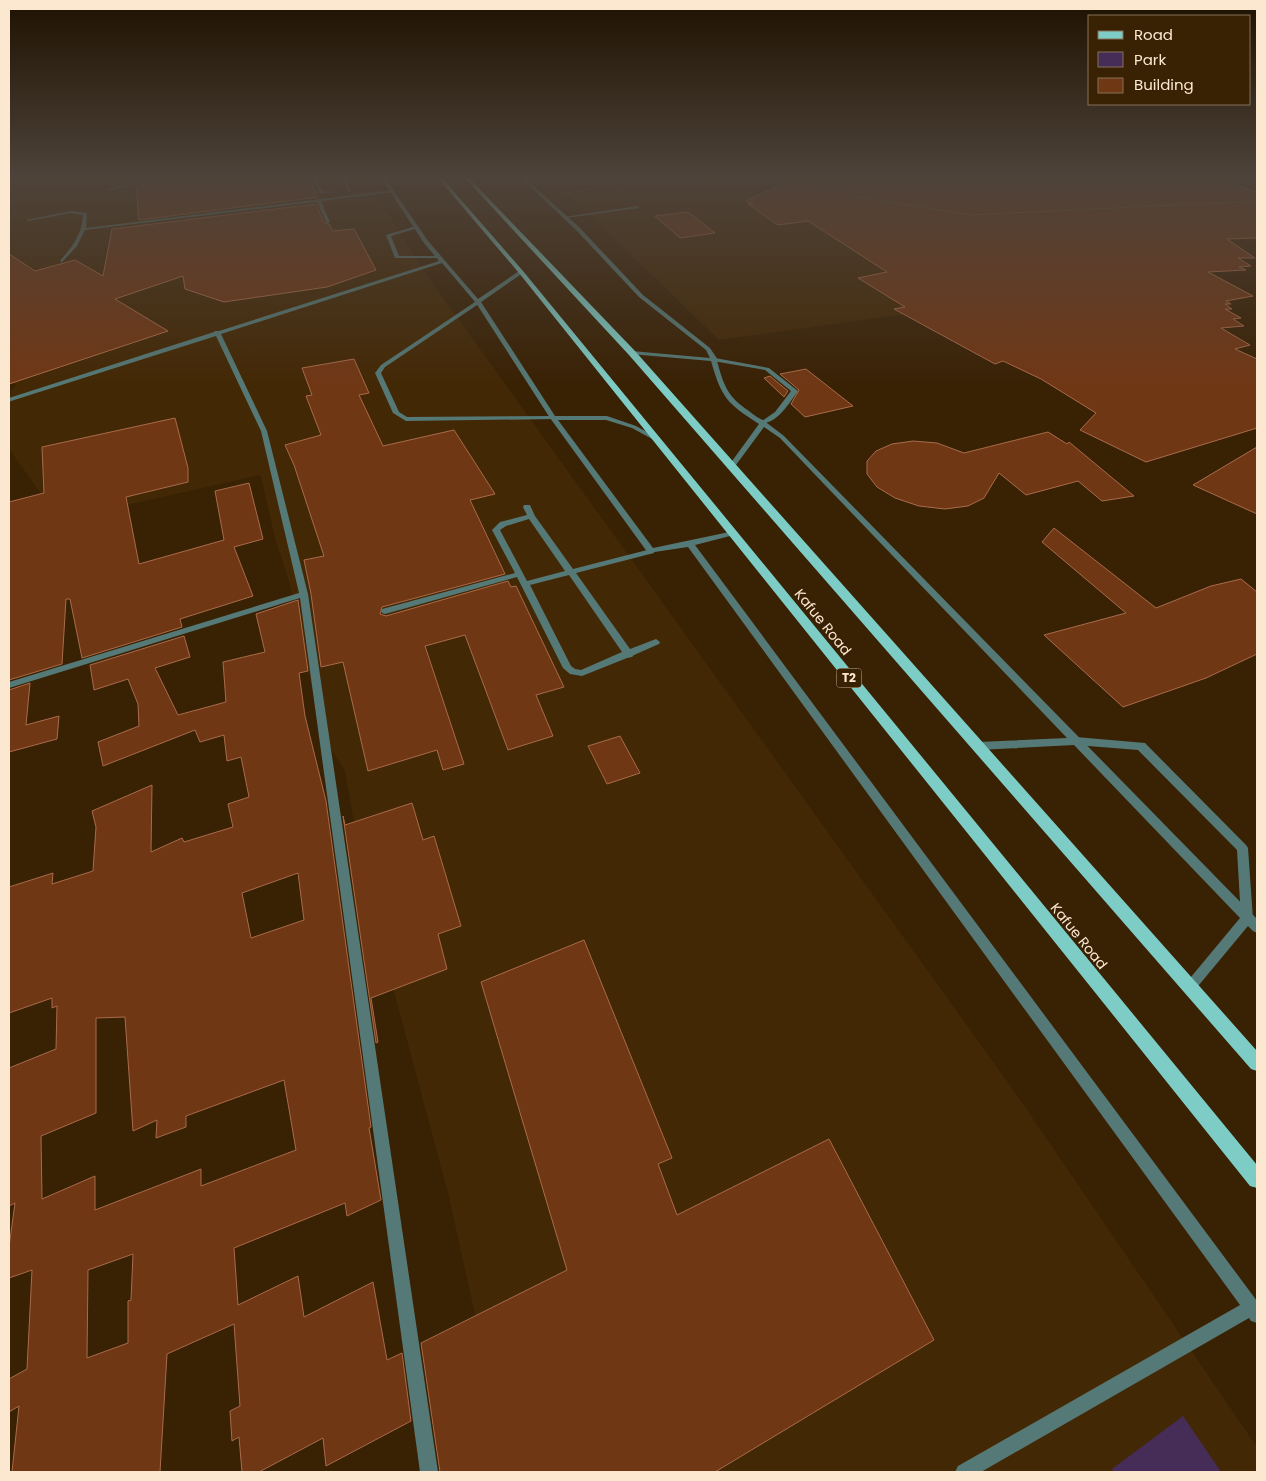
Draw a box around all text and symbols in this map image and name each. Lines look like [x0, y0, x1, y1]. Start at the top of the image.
legend [1088, 15, 1251, 105]
text: Road [1134, 24, 1173, 45]
text: Park [1134, 49, 1166, 70]
text: Building [1134, 74, 1194, 95]
street label: Kafue Road [790, 585, 856, 659]
road number: T2 [836, 668, 862, 688]
street label: Kafue Road [1046, 899, 1112, 973]

